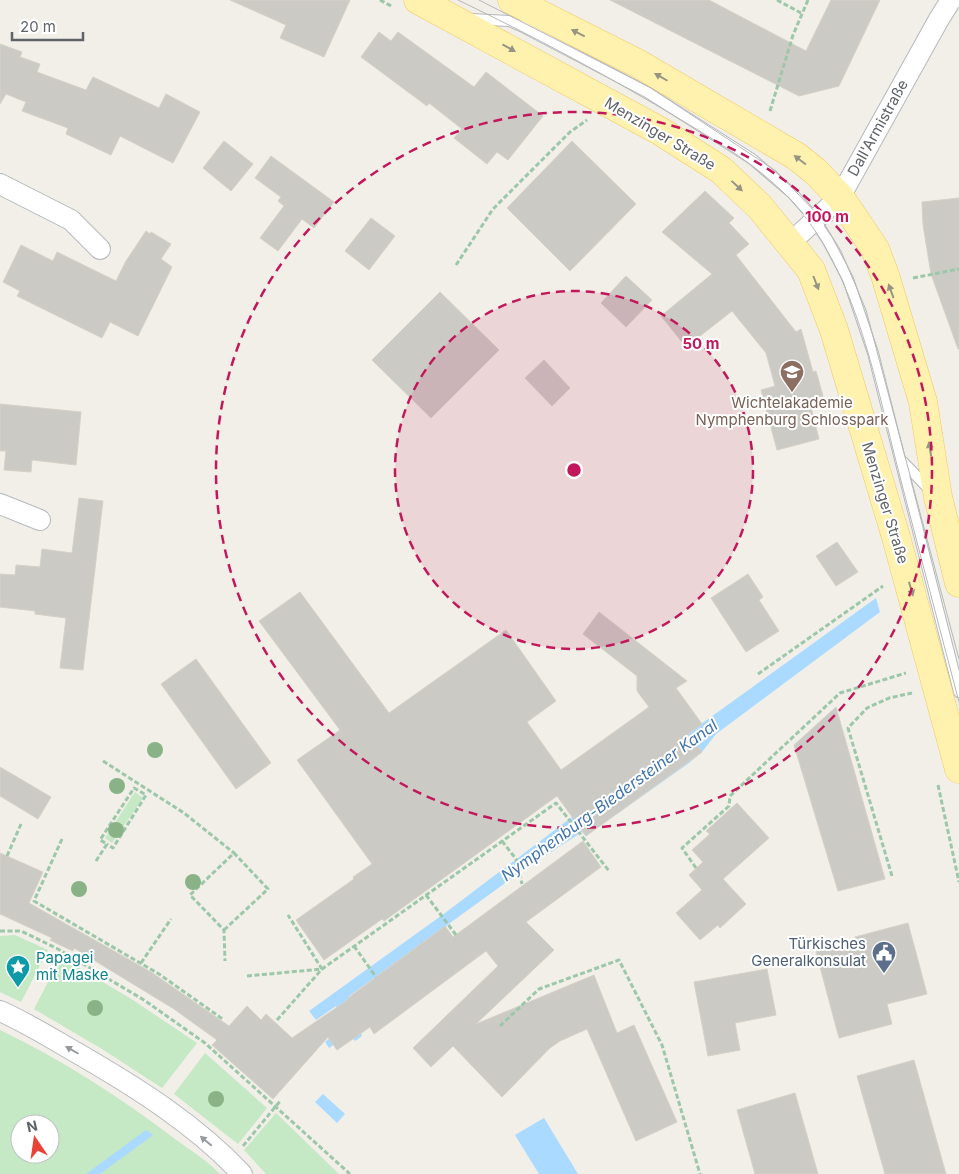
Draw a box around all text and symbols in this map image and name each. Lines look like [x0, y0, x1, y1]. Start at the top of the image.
scale bar [12, 10, 84, 42]
text: 20 m [20, 17, 56, 36]
one-way arrow [570, 29, 585, 37]
one-way arrow [501, 44, 516, 52]
one-way arrow [653, 73, 668, 81]
street label: Dall'Armistraße [843, 76, 912, 179]
street label: Menzinger Straße [601, 93, 719, 174]
one-way arrow [794, 155, 807, 165]
one-way arrow [731, 180, 743, 192]
text: 100 m [805, 207, 849, 226]
one-way arrow [813, 276, 820, 291]
one-way arrow [887, 284, 894, 299]
text: 50 m [683, 334, 719, 353]
school or university icon: Wichtelakademie Nymphenburg Schlosspark [779, 359, 805, 393]
place label: Wichtelakademie Nymphenburg Schlosspark [696, 393, 889, 429]
street label: Menzinger Straße [858, 440, 913, 566]
one-way arrow [926, 441, 934, 457]
centre of rings [565, 461, 583, 479]
one-way arrow [907, 581, 915, 596]
water label: Nymphenburg-Biedersteiner Kanal [497, 715, 721, 885]
place label: Türkisches Generalkonsulat [751, 934, 866, 970]
public building icon: Türkisches Generalkonsulat [871, 940, 897, 974]
place label: Papagei mit Maske [36, 948, 108, 984]
place icon: Papagei mit Maske [5, 954, 31, 988]
one-way arrow [65, 1046, 78, 1055]
north arrow [10, 1114, 60, 1164]
text: N [25, 1116, 39, 1135]
one-way arrow [201, 1135, 213, 1147]

